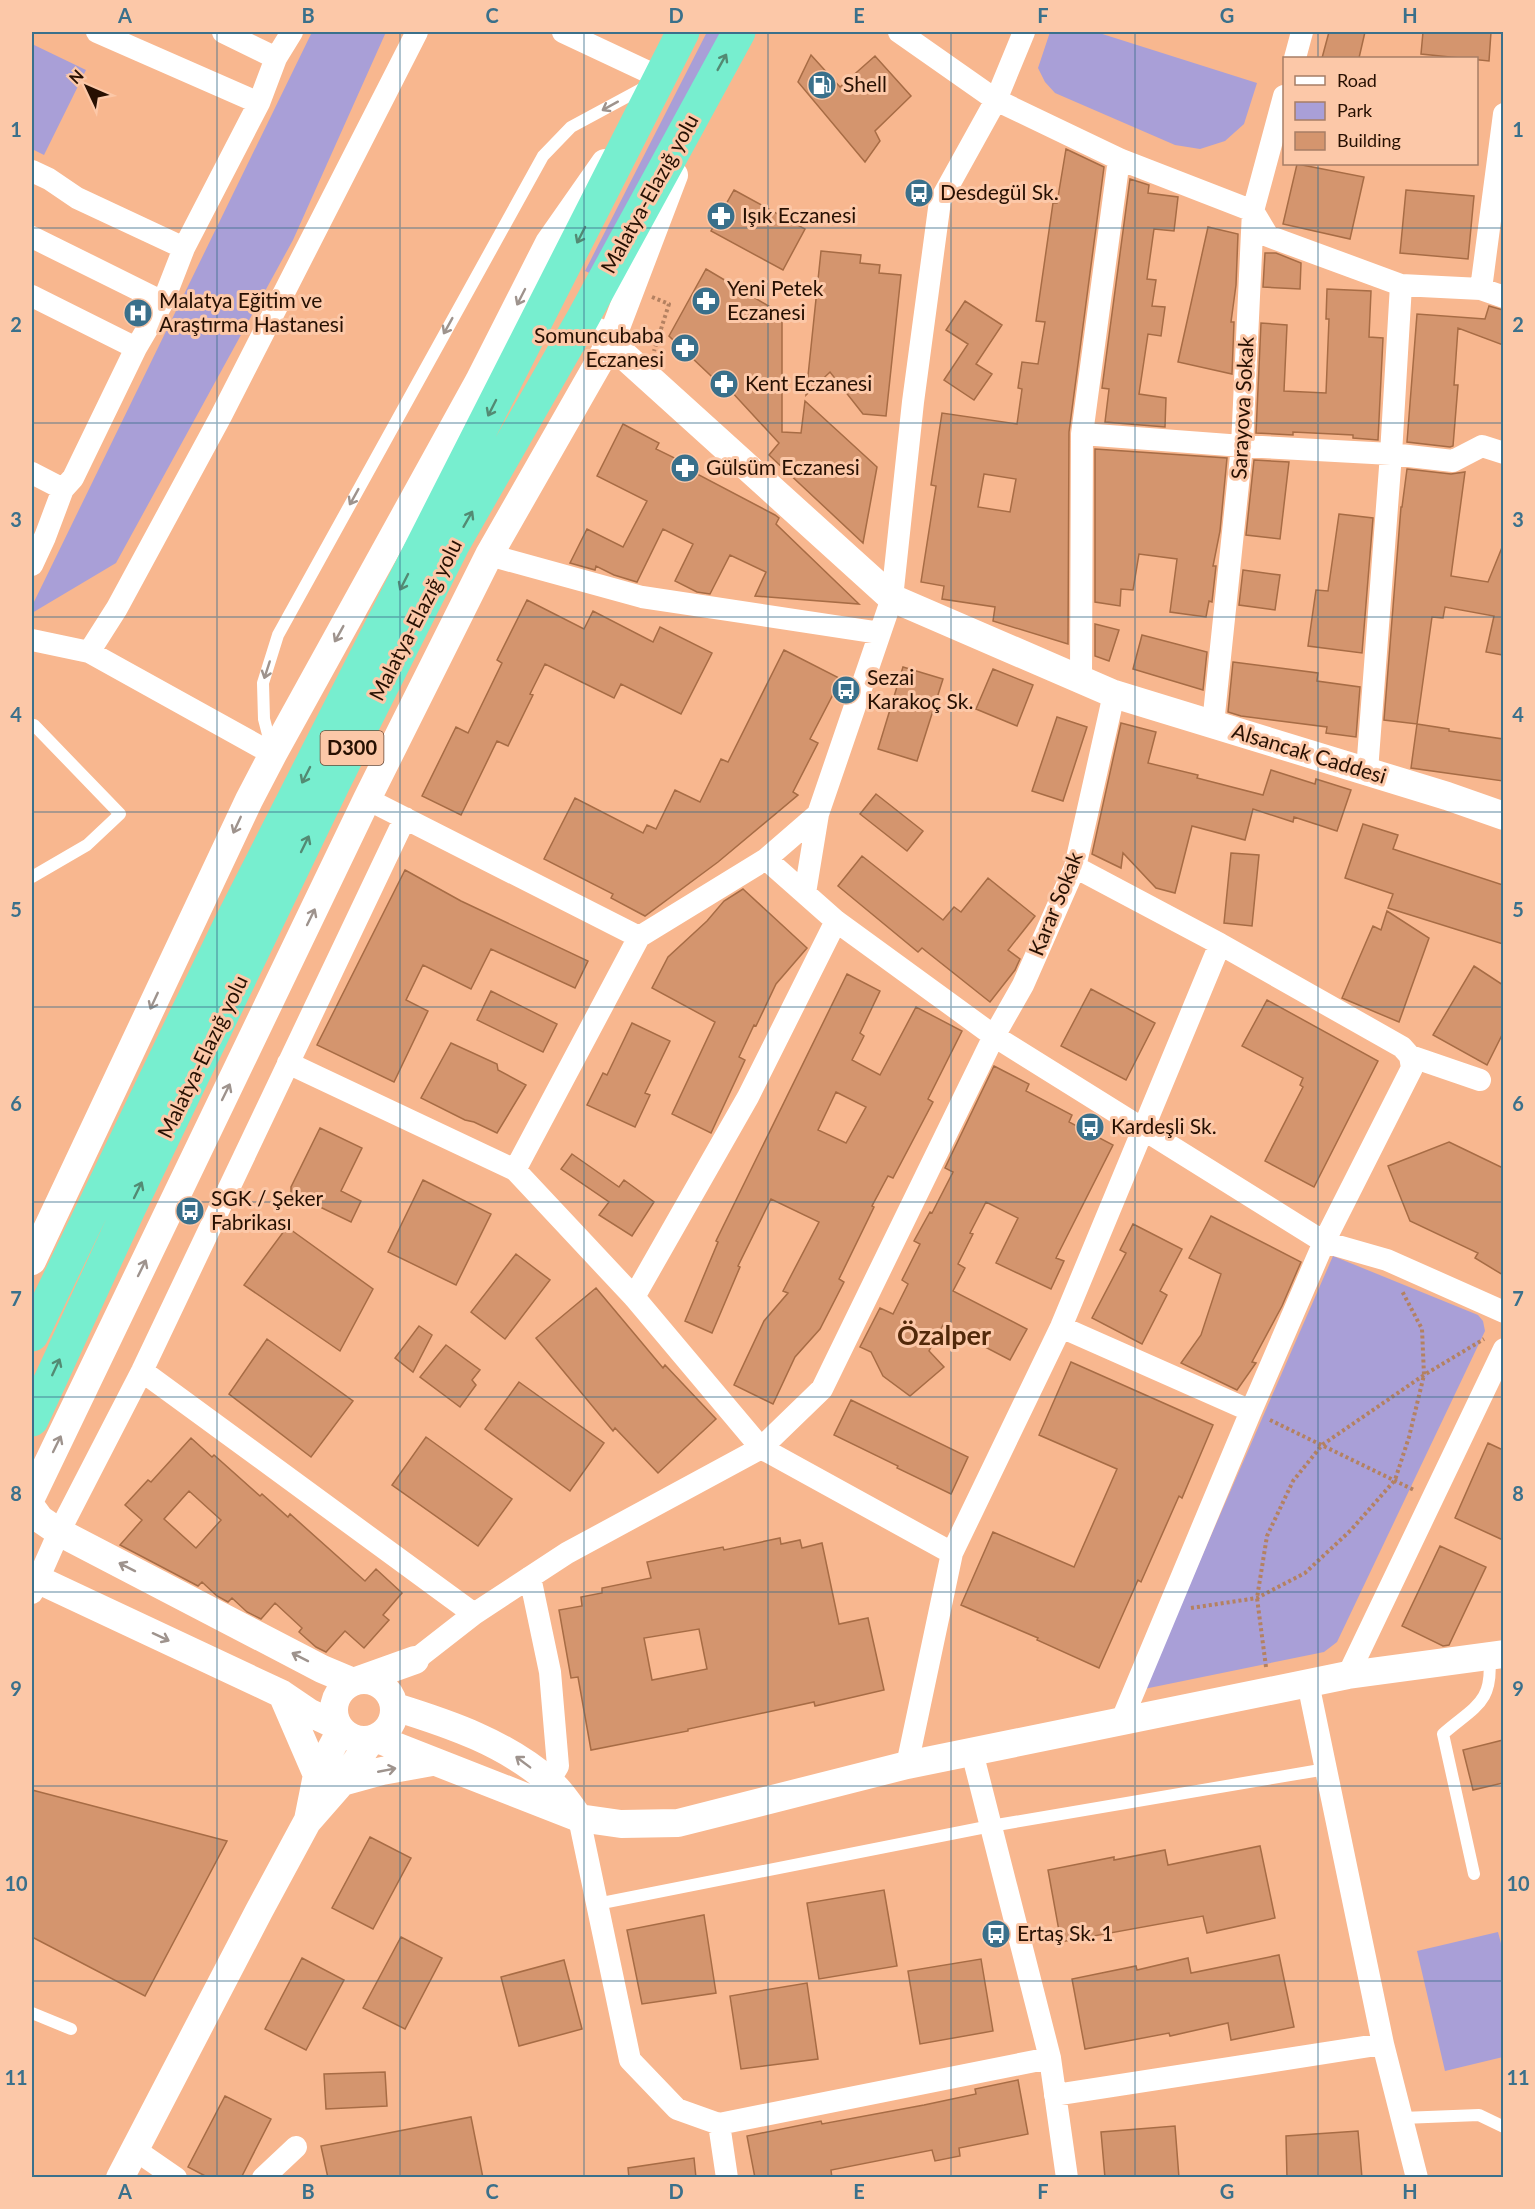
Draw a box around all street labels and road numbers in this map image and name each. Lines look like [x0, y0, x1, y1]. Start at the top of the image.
street label: Malatya-Elazığ yolu [595, 109, 703, 277]
street label: Sarayova Sokak [1225, 336, 1258, 480]
street label: Malatya-Elazığ yolu [363, 534, 466, 704]
street label: Alsancak Caddesi [1229, 717, 1390, 788]
road number: D300 [320, 731, 384, 765]
street label: Karar Sokak [1022, 848, 1087, 959]
street label: Malatya-Elazığ yolu [151, 971, 252, 1142]

